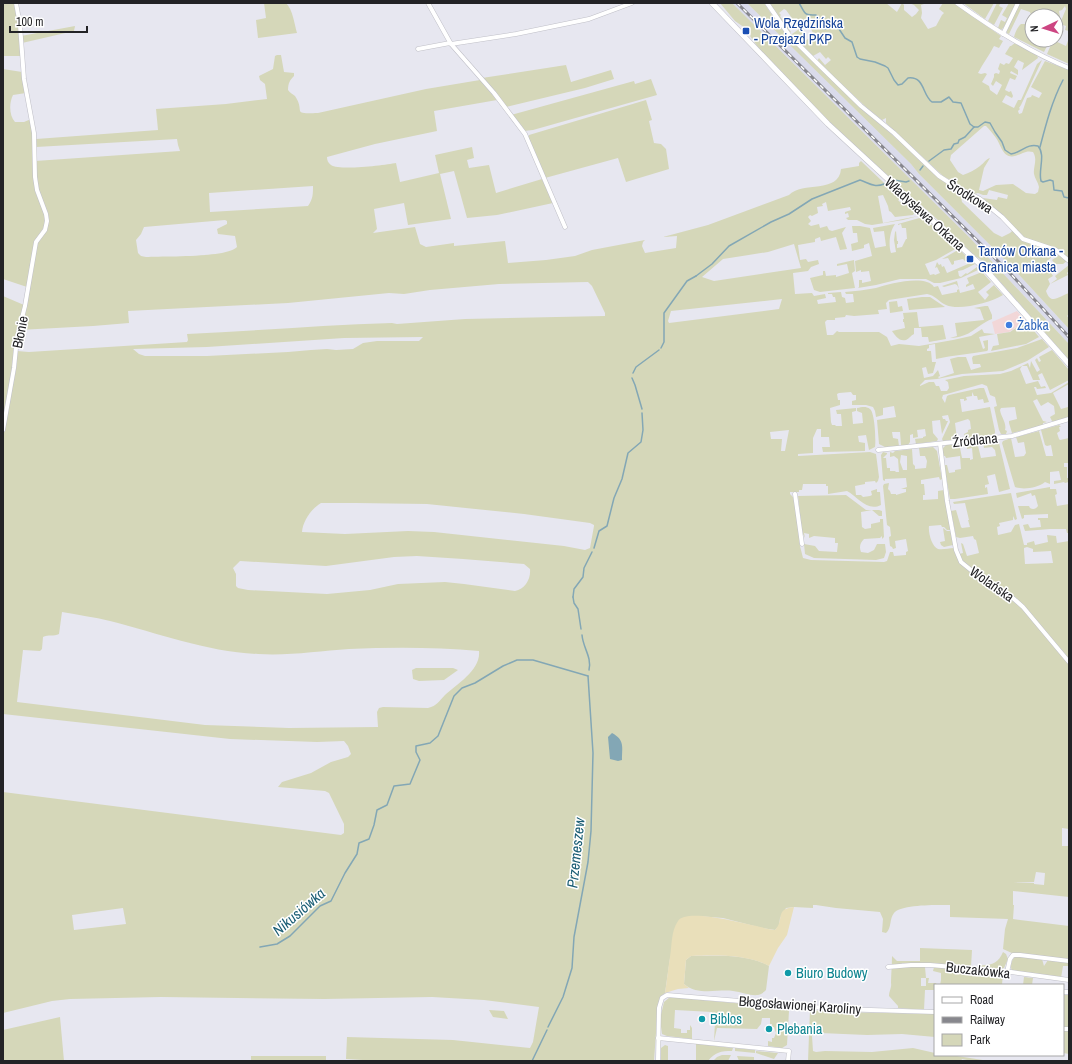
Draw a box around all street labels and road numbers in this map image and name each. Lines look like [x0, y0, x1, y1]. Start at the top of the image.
street label: Władysława Orkana [881, 173, 969, 255]
street label: Środkowa [944, 175, 997, 217]
street label: Błonie [8, 314, 32, 350]
street label: Źródlana [952, 429, 999, 451]
street label: Wolańska [966, 562, 1018, 606]
street label: Buczakówka [945, 958, 1012, 982]
street label: Błogosławionej Karoliny [738, 992, 862, 1018]

